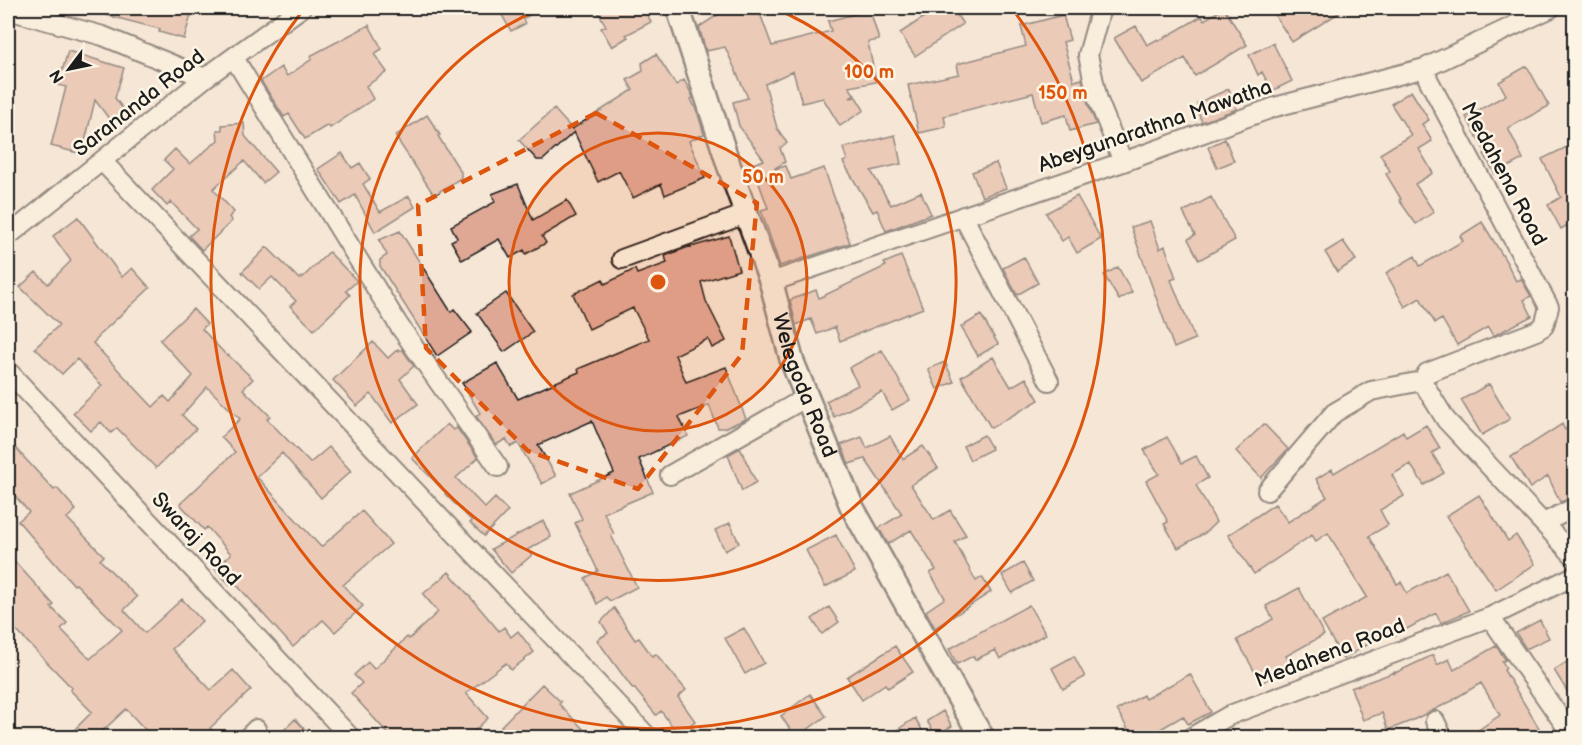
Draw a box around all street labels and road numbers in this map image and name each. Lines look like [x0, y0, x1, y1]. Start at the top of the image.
street label: Sarananda Road [68, 44, 210, 162]
street label: Abeygunarathna Mawatha [1035, 74, 1275, 178]
street label: Medahena Road [1456, 98, 1552, 250]
street label: Welegoda Road [767, 310, 843, 461]
street label: Swaraj Road [146, 487, 246, 591]
street label: Medahena Road [1251, 613, 1409, 693]

